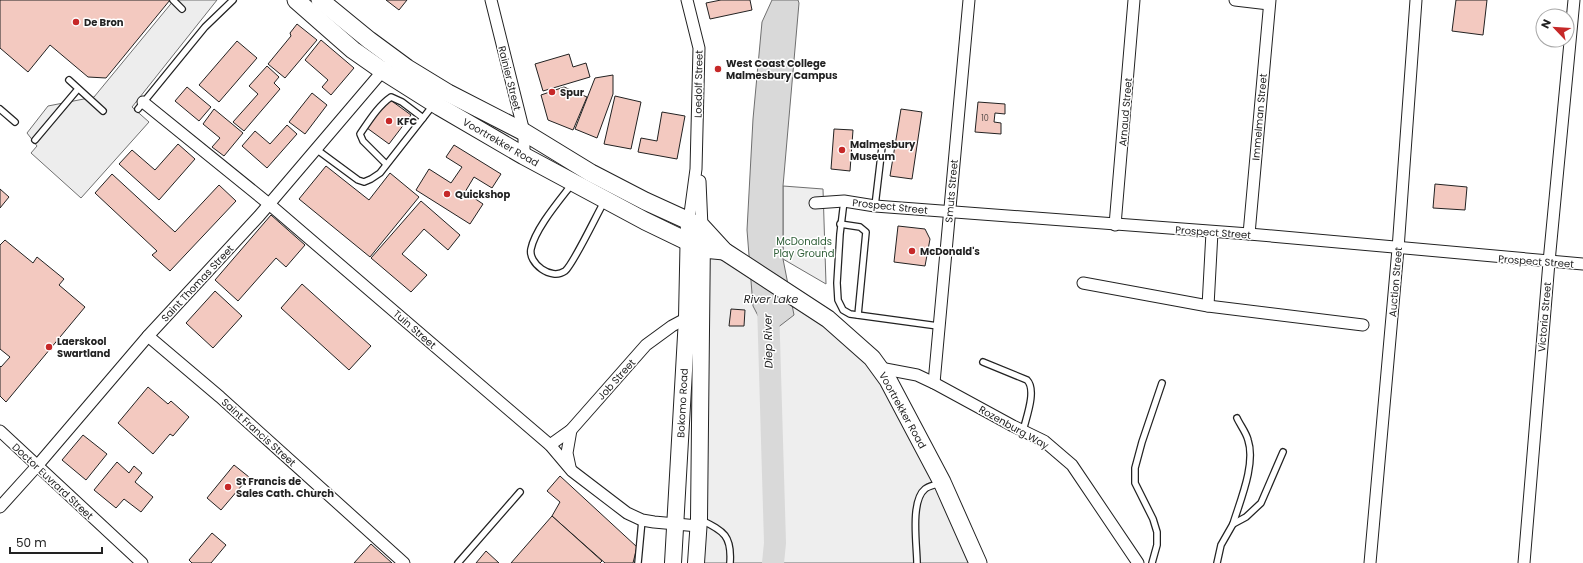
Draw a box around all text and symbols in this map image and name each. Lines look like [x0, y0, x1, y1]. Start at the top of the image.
north arrow [1535, 8, 1575, 48]
place label: De Bron [84, 15, 124, 30]
marker: De Bron [71, 17, 81, 27]
text: N [1537, 17, 1555, 31]
street label: Rainier Street [494, 44, 525, 112]
street label: Loedolf Street [690, 50, 707, 118]
place label: West Coast College Malmesbury Campus [726, 56, 838, 83]
marker: West Coast College Malmesbury Campus [713, 64, 723, 74]
street label: Immelman Street [1248, 73, 1271, 161]
street label: Arnaud Street [1115, 77, 1136, 147]
place label: Spur [560, 85, 585, 100]
marker: Spur [547, 87, 557, 97]
house number: 10 [981, 113, 989, 124]
place label: KFC [397, 114, 417, 129]
street label: Voortrekker Road [460, 114, 542, 170]
marker: KFC [384, 116, 394, 126]
place label: Malmesbury Museum [850, 137, 916, 164]
marker: Malmesbury Museum [837, 145, 847, 155]
street label: Smuts Street [941, 158, 962, 223]
place label: Quickshop [455, 187, 510, 202]
marker: Quickshop [442, 189, 452, 199]
street label: Prospect Street [851, 195, 929, 218]
street label: Prospect Street [1175, 222, 1252, 243]
park label: McDonalds Play Ground [774, 234, 834, 261]
street label: Saint Thomas Street [158, 241, 237, 325]
place label: McDonald's [920, 244, 980, 259]
marker: McDonald's [907, 246, 917, 256]
street label: Auction Street [1385, 246, 1406, 318]
street label: Prospect Street [1498, 251, 1575, 272]
street label: Victoria Street [1534, 281, 1555, 353]
water label: River Lake [744, 291, 798, 307]
street label: Tuin Street [390, 306, 440, 353]
water label: Diep River [760, 313, 776, 368]
place label: Laerskool Swartland [57, 334, 110, 361]
marker: Laerskool Swartland [44, 342, 54, 352]
street label: Job Street [594, 355, 639, 403]
street label: Bokomo Road [673, 368, 692, 438]
street label: Voortrekker Road [875, 369, 930, 451]
street label: Saint Francis Street [218, 395, 299, 470]
street label: Rozenburg Way [976, 402, 1052, 453]
street label: Doctor Euvrard Street [9, 440, 97, 523]
place label: St Francis de Sales Cath. Church [236, 474, 334, 501]
marker: St Francis de Sales Cath. Church [223, 482, 233, 492]
scale bar [10, 529, 102, 555]
text: 50 m [16, 534, 47, 551]

